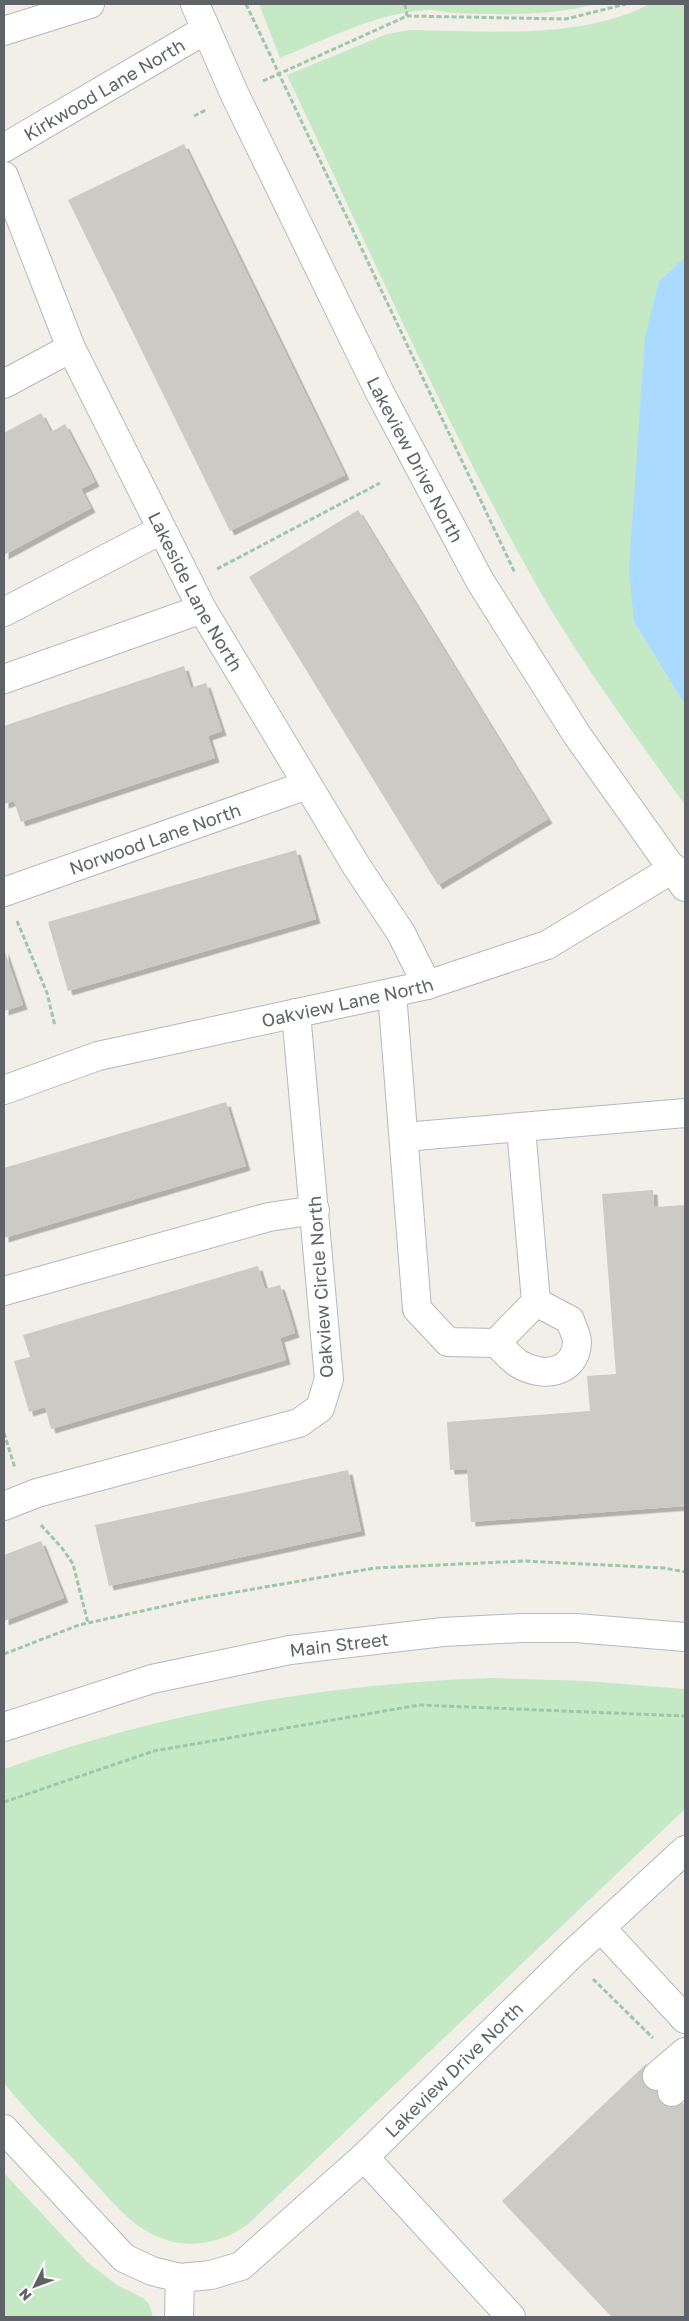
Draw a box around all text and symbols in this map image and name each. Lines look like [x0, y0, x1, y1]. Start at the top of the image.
street label: Kirkwood Lane North [20, 33, 189, 145]
street label: Lakeview Drive North [363, 373, 468, 546]
street label: Lakeside Lane North [144, 508, 248, 675]
street label: Norwood Lane North [66, 798, 244, 879]
street label: Oakview Lane North [259, 973, 436, 1031]
street label: Oakview Circle North [303, 1195, 337, 1379]
street label: Main Street [288, 1627, 390, 1661]
street label: Lakeview Drive North [380, 1997, 527, 2142]
north arrow [10, 2261, 60, 2311]
text: N [15, 2285, 35, 2305]

